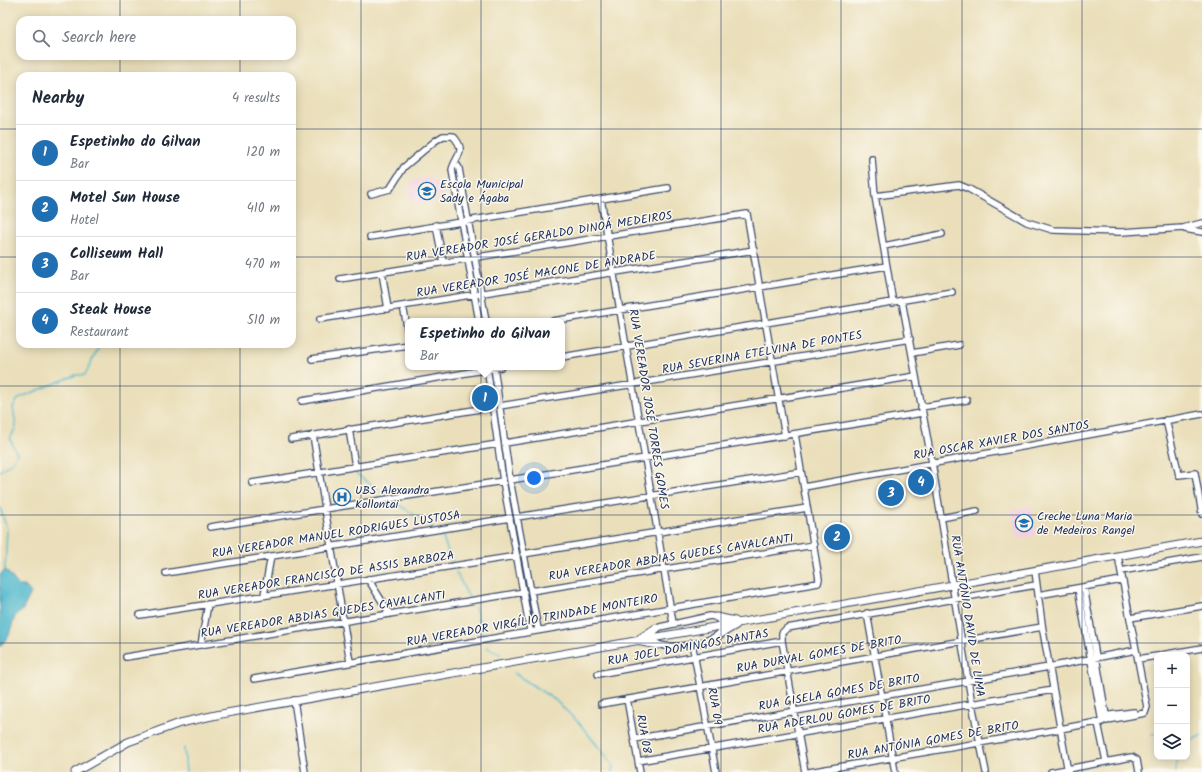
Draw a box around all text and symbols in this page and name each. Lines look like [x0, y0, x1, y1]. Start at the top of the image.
search box [16, 16, 296, 60]
text: Search here [62, 26, 136, 50]
icon: search [30, 27, 52, 49]
text: Nearby [32, 85, 84, 112]
text: 4 results [232, 88, 280, 109]
text: Espetinho do Gilvan [70, 130, 201, 154]
text: 1 [43, 142, 47, 163]
text: 120 m [246, 142, 280, 163]
text: Bar [70, 154, 89, 175]
place label: Escola Municipal Sady e Ágaba [440, 175, 523, 208]
school or university icon: Escola Municipal Sady e Ágaba [417, 181, 437, 201]
text: Motel Sun House [70, 186, 180, 210]
text: 2 [41, 198, 49, 219]
text: 410 m [247, 198, 280, 219]
street label: RUA VEREADOR JOSÉ GERALDO DINOÁ MEDEIROS [405, 206, 674, 267]
text: Hotel [70, 210, 99, 231]
text: Colliseum Hall [70, 242, 163, 266]
street label: RUA VEREADOR JOSÉ MACONE DE ANDRADE [415, 246, 658, 303]
text: 3 [41, 254, 49, 275]
text: 470 m [245, 254, 280, 275]
text: Bar [70, 266, 89, 287]
text: Steak House [70, 298, 151, 322]
street label: RUA VEREADOR JOSÉ TORRES GOMES [623, 308, 674, 511]
text: 4 [41, 310, 49, 331]
text: 510 m [247, 310, 280, 331]
popup [405, 318, 565, 370]
text: Restaurant [70, 322, 129, 343]
text: Espetinho do Gilvan [420, 322, 550, 346]
street label: RUA SEVERINA ETELVINA DE PONTES [661, 325, 864, 379]
text: Bar [420, 346, 438, 367]
pin: 1 [472, 383, 498, 413]
street label: RUA OSCAR XAVIER DOS SANTOS [912, 416, 1091, 465]
pin: 4 [908, 467, 934, 497]
your location [524, 468, 544, 488]
pin: 3 [878, 478, 904, 508]
place label: UBS Alexandra Kollontai [355, 481, 430, 514]
hospital icon: UBS Alexandra Kollontai [332, 487, 352, 507]
street label: RUA VEREADOR MANUEL RODRIGUES LUSTOSA [210, 505, 462, 564]
place label: Creche Luna Maria de Medeiros Rangel [1037, 507, 1135, 540]
school or university icon: Creche Luna Maria de Medeiros Rangel [1014, 513, 1034, 533]
pin: 2 [824, 522, 850, 552]
street label: RUA VEREADOR ABDIAS GUEDES CAVALCANTI [547, 529, 795, 586]
street label: RUA ANTÓNIO DAVID DE LIMA [945, 534, 990, 698]
street label: RUA VEREADOR FRANCISCO DE ASSIS BARBOZA [196, 546, 456, 605]
street label: RUA VEREADOR ABDIAS GUEDES CAVALCANTI [199, 586, 447, 643]
street label: RUA VEREADOR VIRGÍLIO TRINDADE MONTEIRO [405, 589, 660, 652]
street label: RUA JOEL DOMINGOS DANTAS [606, 624, 771, 671]
street label: RUA DURVAL GOMES DE BRITO [735, 630, 904, 678]
map controls [1154, 652, 1190, 760]
button: + [1154, 652, 1190, 688]
street label: RUA GISELA GOMES DE BRITO [757, 669, 922, 716]
street label: RUA 09 [702, 686, 727, 727]
button: − [1154, 688, 1190, 724]
street label: RUA ADERLOU GOMES DE BRITO [756, 690, 933, 739]
street label: RUA 08 [631, 713, 656, 756]
street label: RUA ANTÓNIA GOMES DE BRITO [846, 716, 1021, 765]
button: layers [1154, 724, 1190, 760]

